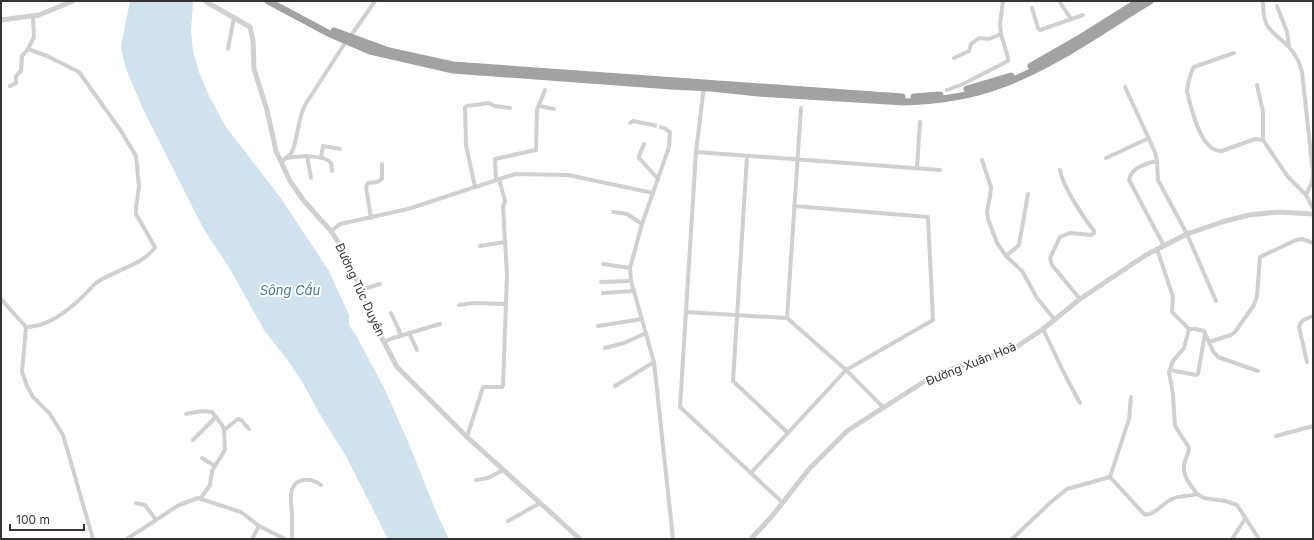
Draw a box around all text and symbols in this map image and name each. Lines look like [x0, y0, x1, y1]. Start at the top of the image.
street label: Đường Túc Duyên [332, 241, 389, 339]
water label: Sông Cầu [260, 282, 321, 298]
street label: Đường Xuân Hoà [923, 339, 1018, 388]
scale bar [10, 506, 84, 532]
text: 100 m [16, 512, 50, 527]

